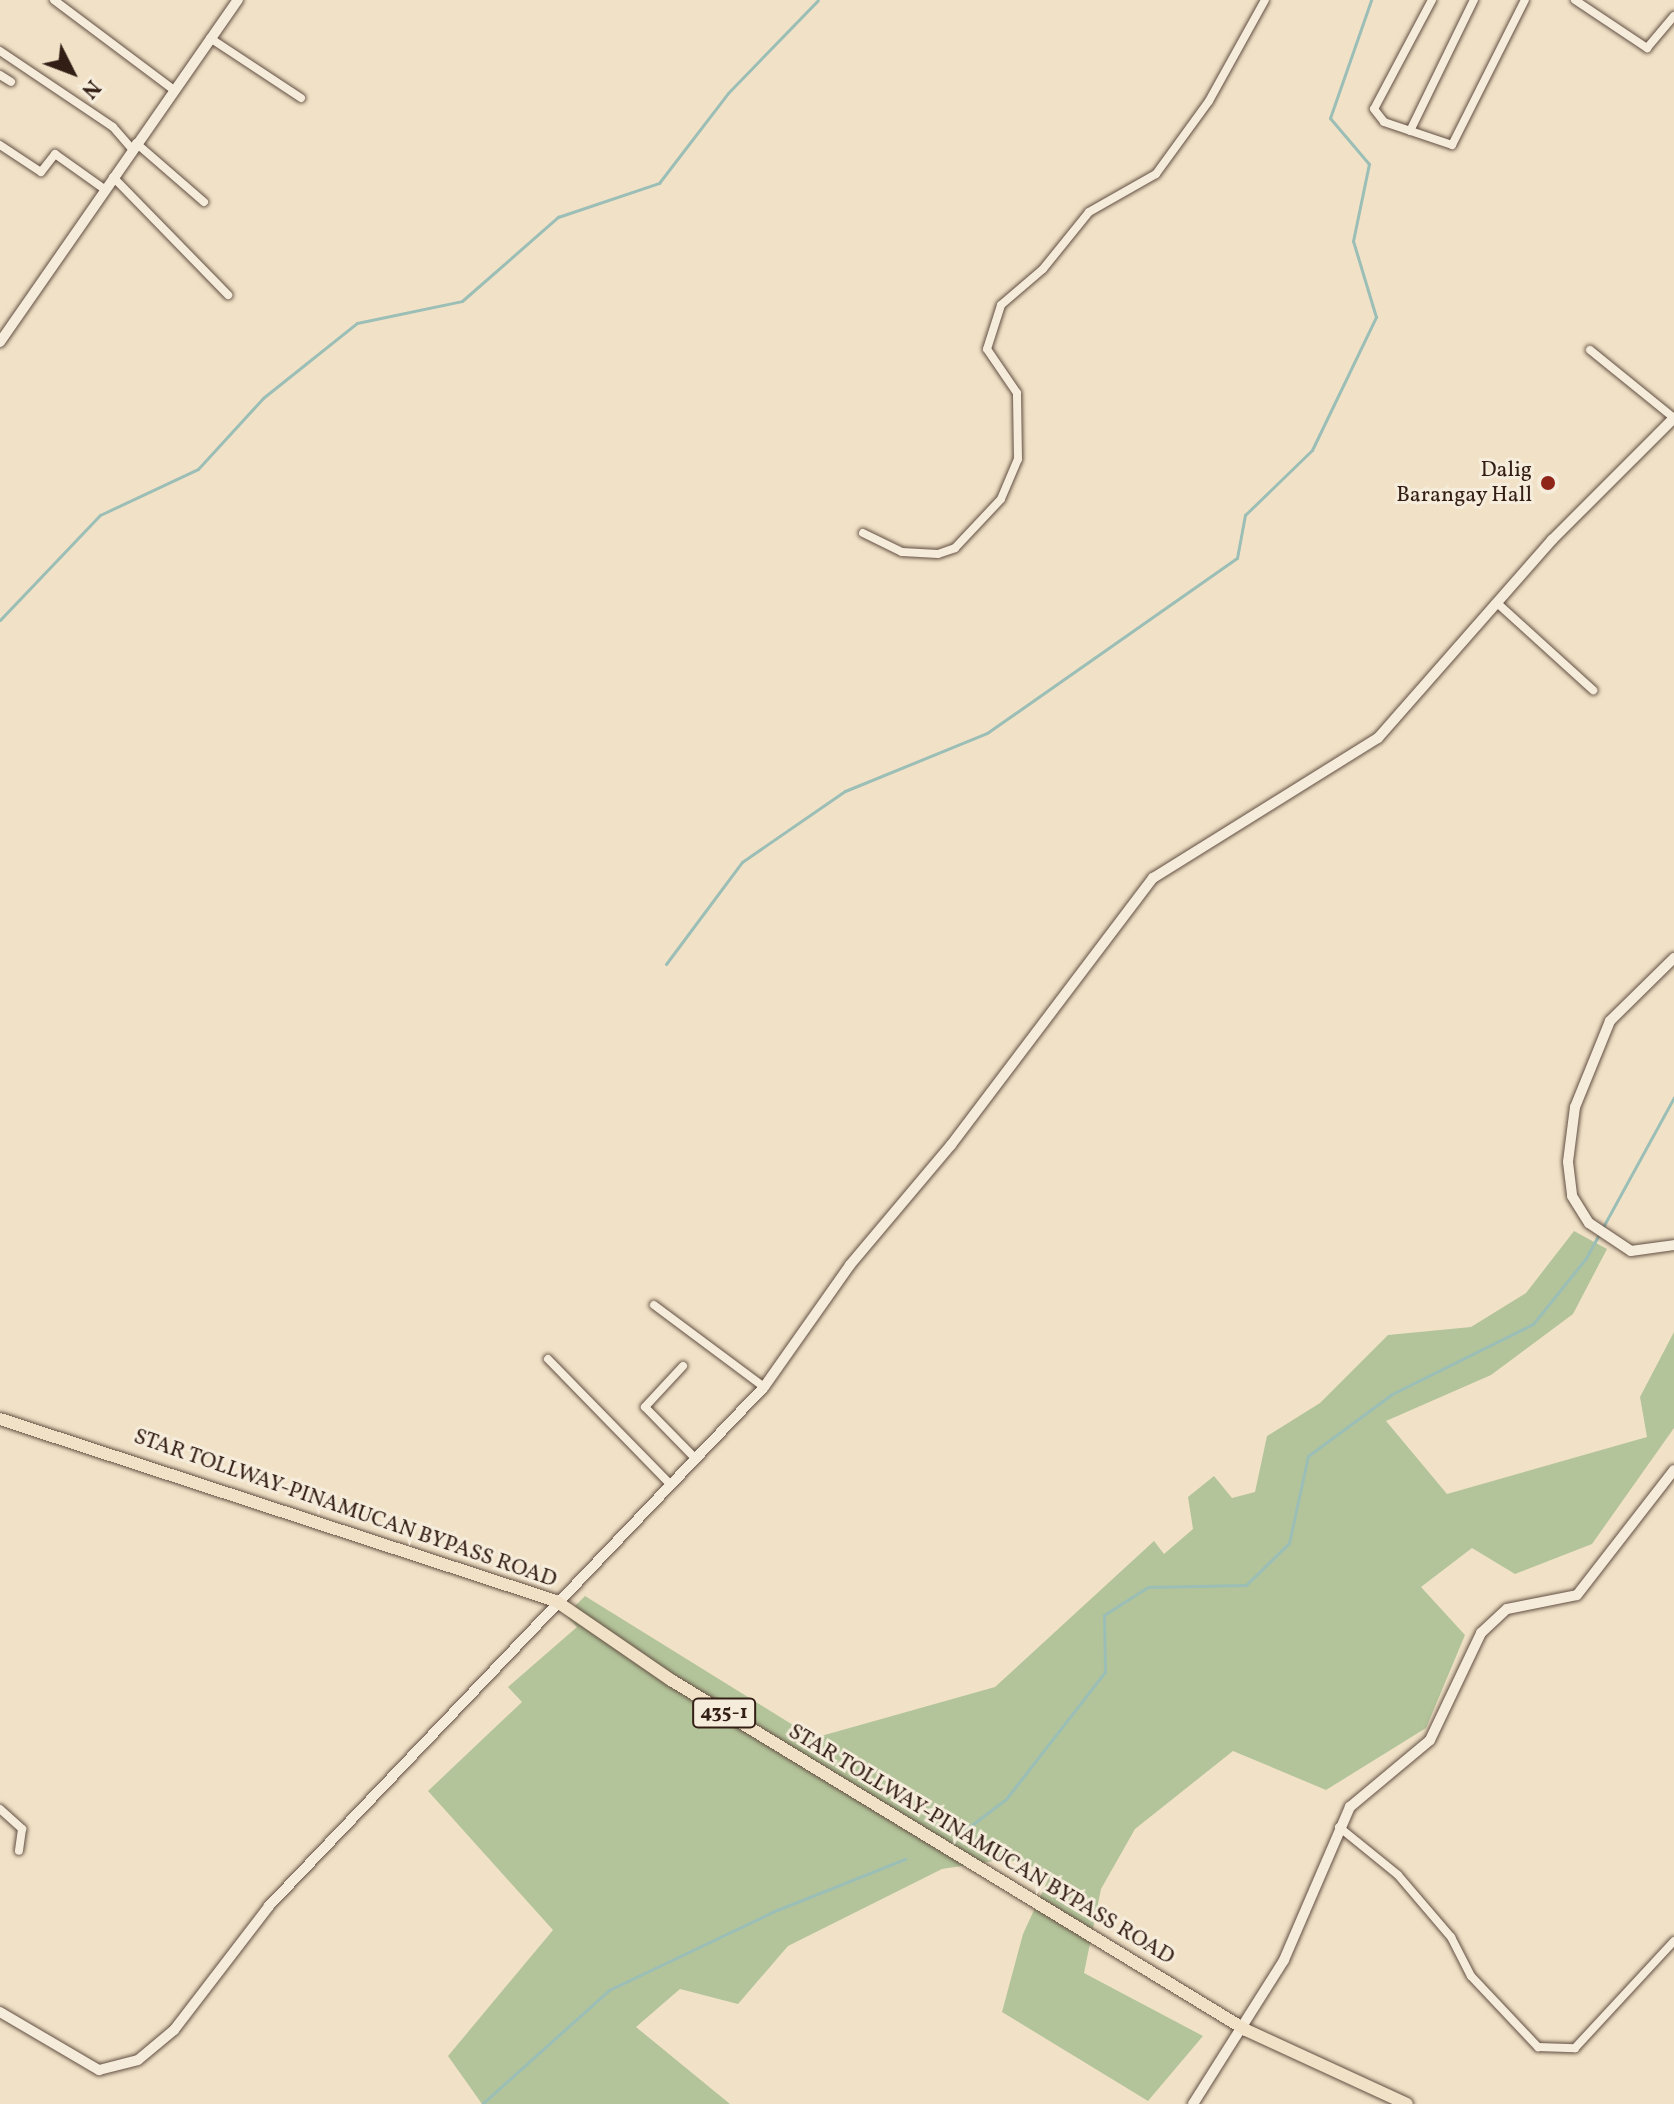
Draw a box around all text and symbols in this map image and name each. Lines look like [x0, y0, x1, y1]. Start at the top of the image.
north arrow [32, 32, 112, 112]
text: N [73, 72, 107, 105]
place label: Dalig Barangay Hall [1396, 457, 1532, 508]
marker: Dalig Barangay Hall [1539, 474, 1557, 492]
street label: STAR TOLLWAY-PINAMUCAN BYPASS ROAD [130, 1424, 560, 1594]
road number: 435-1 [692, 1697, 756, 1729]
street label: STAR TOLLWAY-PINAMUCAN BYPASS ROAD [783, 1719, 1179, 1971]

